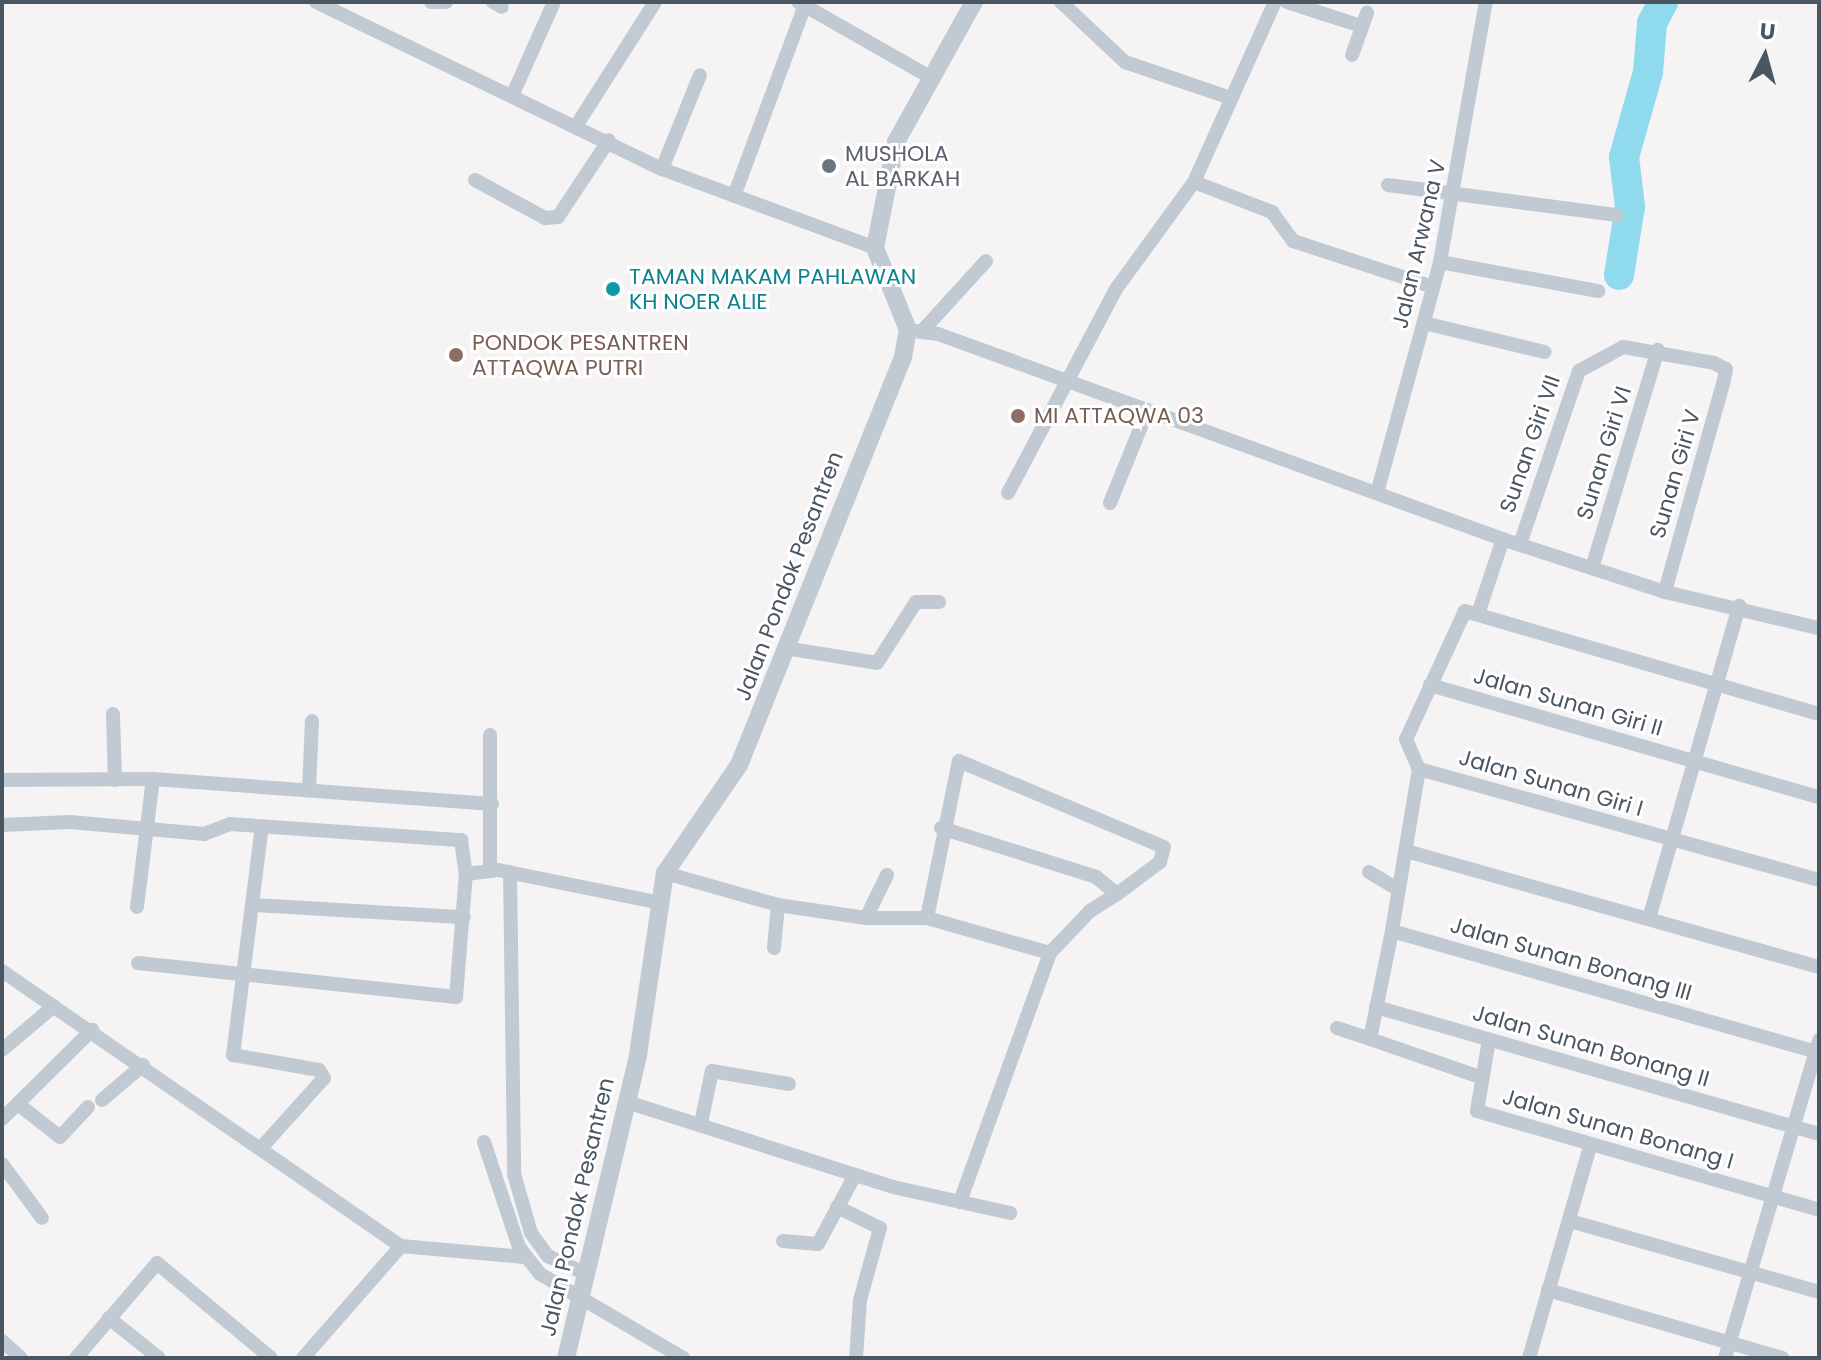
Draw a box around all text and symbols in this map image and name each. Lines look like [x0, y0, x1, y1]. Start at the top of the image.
text: U [1758, 15, 1777, 48]
north arrow [1725, 16, 1805, 96]
place label: MUSHOLA AL BARKAH [845, 140, 960, 192]
marker: MUSHOLA AL BARKAH [820, 157, 838, 175]
street label: Jalan Arwana V [1387, 157, 1451, 331]
place label: TAMAN MAKAM PAHLAWAN KH NOER ALIE [629, 263, 916, 314]
marker: TAMAN MAKAM PAHLAWAN KH NOER ALIE [604, 280, 622, 298]
place label: PONDOK PESANTREN ATTAQWA PUTRI [472, 329, 689, 380]
marker: PONDOK PESANTREN ATTAQWA PUTRI [447, 346, 465, 364]
street label: Sunan Giri VII [1494, 372, 1566, 516]
street label: Sunan Giri VI [1571, 383, 1637, 523]
place label: MI ATTAQWA 03 [1034, 403, 1204, 429]
marker: MI ATTAQWA 03 [1009, 407, 1027, 425]
street label: Sunan Giri V [1644, 407, 1706, 541]
street label: Jalan Pondok Pesantren [729, 448, 849, 704]
street label: Jalan Sunan Giri II [1470, 662, 1666, 742]
street label: Jalan Sunan Giri I [1456, 744, 1646, 822]
street label: Jalan Sunan Bonang III [1447, 912, 1695, 1006]
street label: Jalan Sunan Bonang II [1470, 1000, 1712, 1092]
street label: Jalan Pondok Pesantren [534, 1075, 620, 1339]
street label: Jalan Sunan Bonang I [1499, 1083, 1737, 1175]

